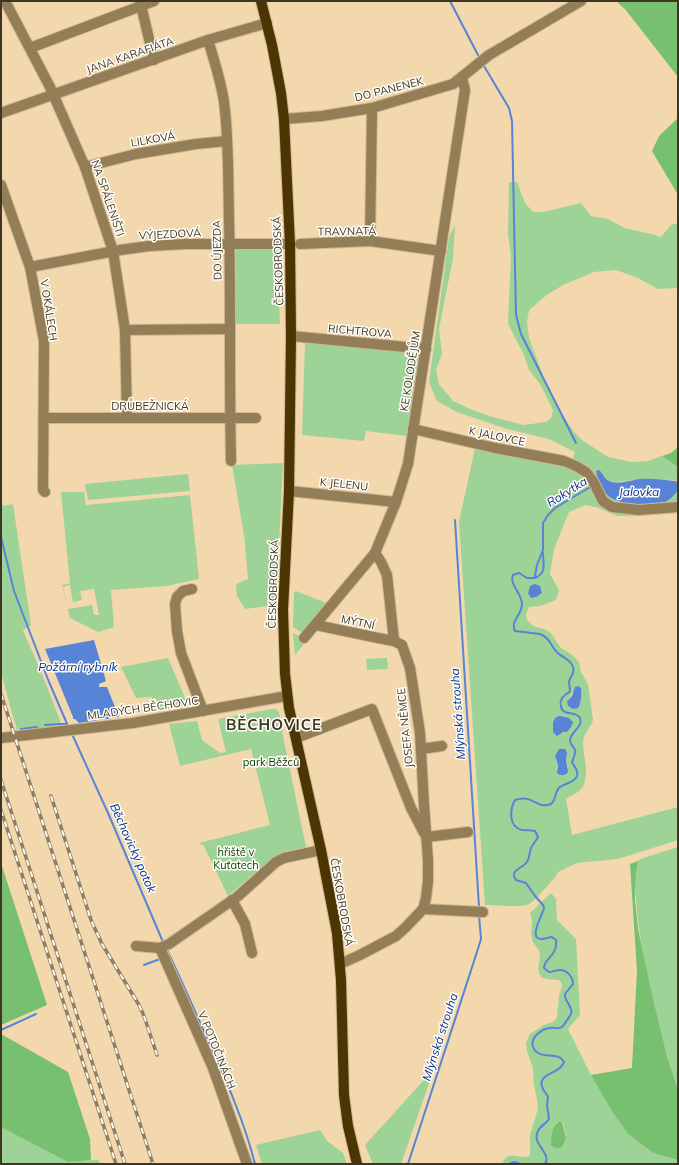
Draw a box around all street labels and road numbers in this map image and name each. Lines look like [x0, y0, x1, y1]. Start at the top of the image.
street label: JANA KARAFIÁTA [85, 34, 175, 76]
street label: DO PANENEK [353, 73, 426, 104]
street label: LILKOVÁ [130, 128, 176, 150]
street label: NA SPÁLENIŠTI [88, 158, 128, 238]
street label: ČESKOBRODSKÁ [269, 216, 287, 306]
street label: DO ÚJEZDA [209, 220, 225, 280]
street label: TRAVNATÁ [318, 223, 376, 239]
street label: VÝJEZDOVÁ [139, 225, 201, 243]
street label: V OKÁLECH [37, 278, 61, 342]
street label: RICHTROVA [327, 321, 393, 341]
street label: KE KOLODĚJŮM [396, 330, 423, 412]
street label: DRŮBEŽNICKÁ [111, 398, 189, 413]
street label: K JALOVCE [468, 423, 526, 449]
street label: K JELENU [319, 474, 369, 494]
street label: ČESKOBRODSKÁ [264, 539, 282, 629]
street label: MÝTNÍ [340, 612, 377, 633]
street label: JOSEFA NĚMCE [394, 687, 416, 769]
street label: MLADÝCH BĚCHOVIC [86, 693, 200, 723]
street label: ČESKOBRODSKÁ [327, 857, 357, 947]
street label: V POTOČINÁCH [195, 1009, 239, 1091]

